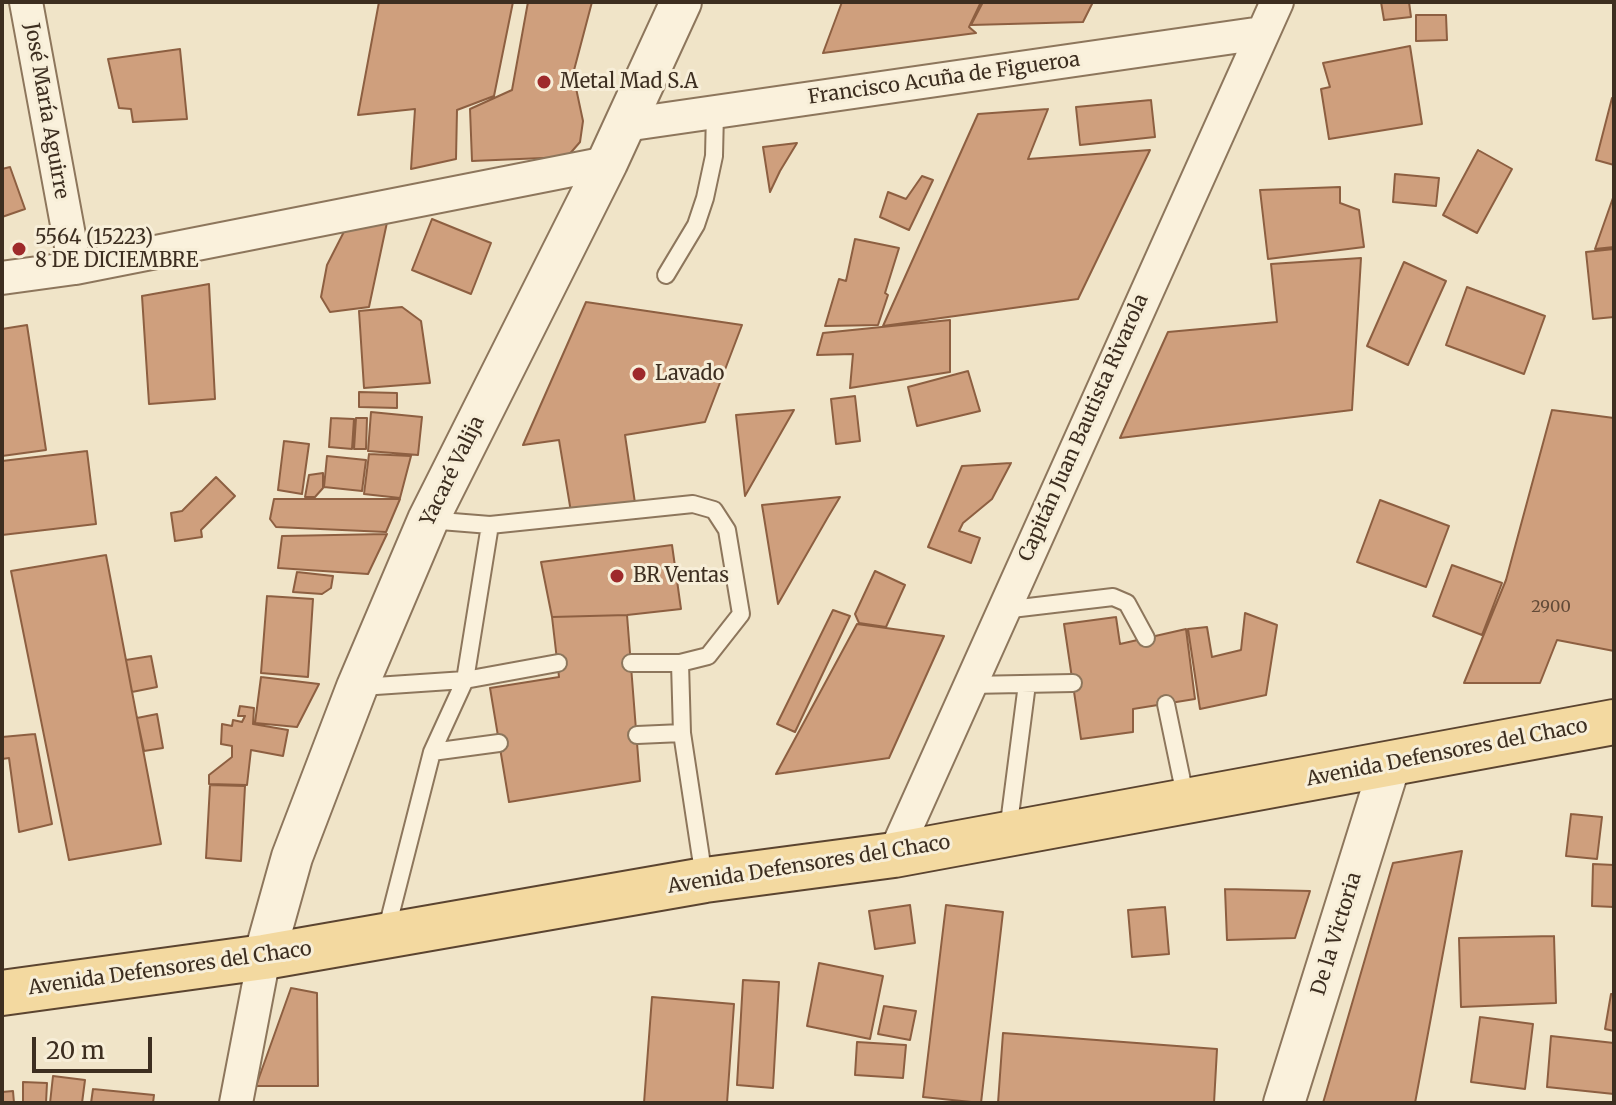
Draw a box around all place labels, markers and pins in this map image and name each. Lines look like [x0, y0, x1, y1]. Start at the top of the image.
place label: Metal Mad S.A [560, 70, 698, 94]
marker: Metal Mad S.A [535, 73, 553, 91]
place label: 5564 (15223) 8 DE DICIEMBRE [35, 226, 198, 273]
marker: 5564 (15223) 8 DE DICIEMBRE [10, 240, 28, 258]
place label: Lavado [655, 362, 724, 386]
marker: Lavado [630, 365, 648, 383]
place label: BR Ventas [633, 564, 729, 588]
marker: BR Ventas [608, 567, 626, 585]

